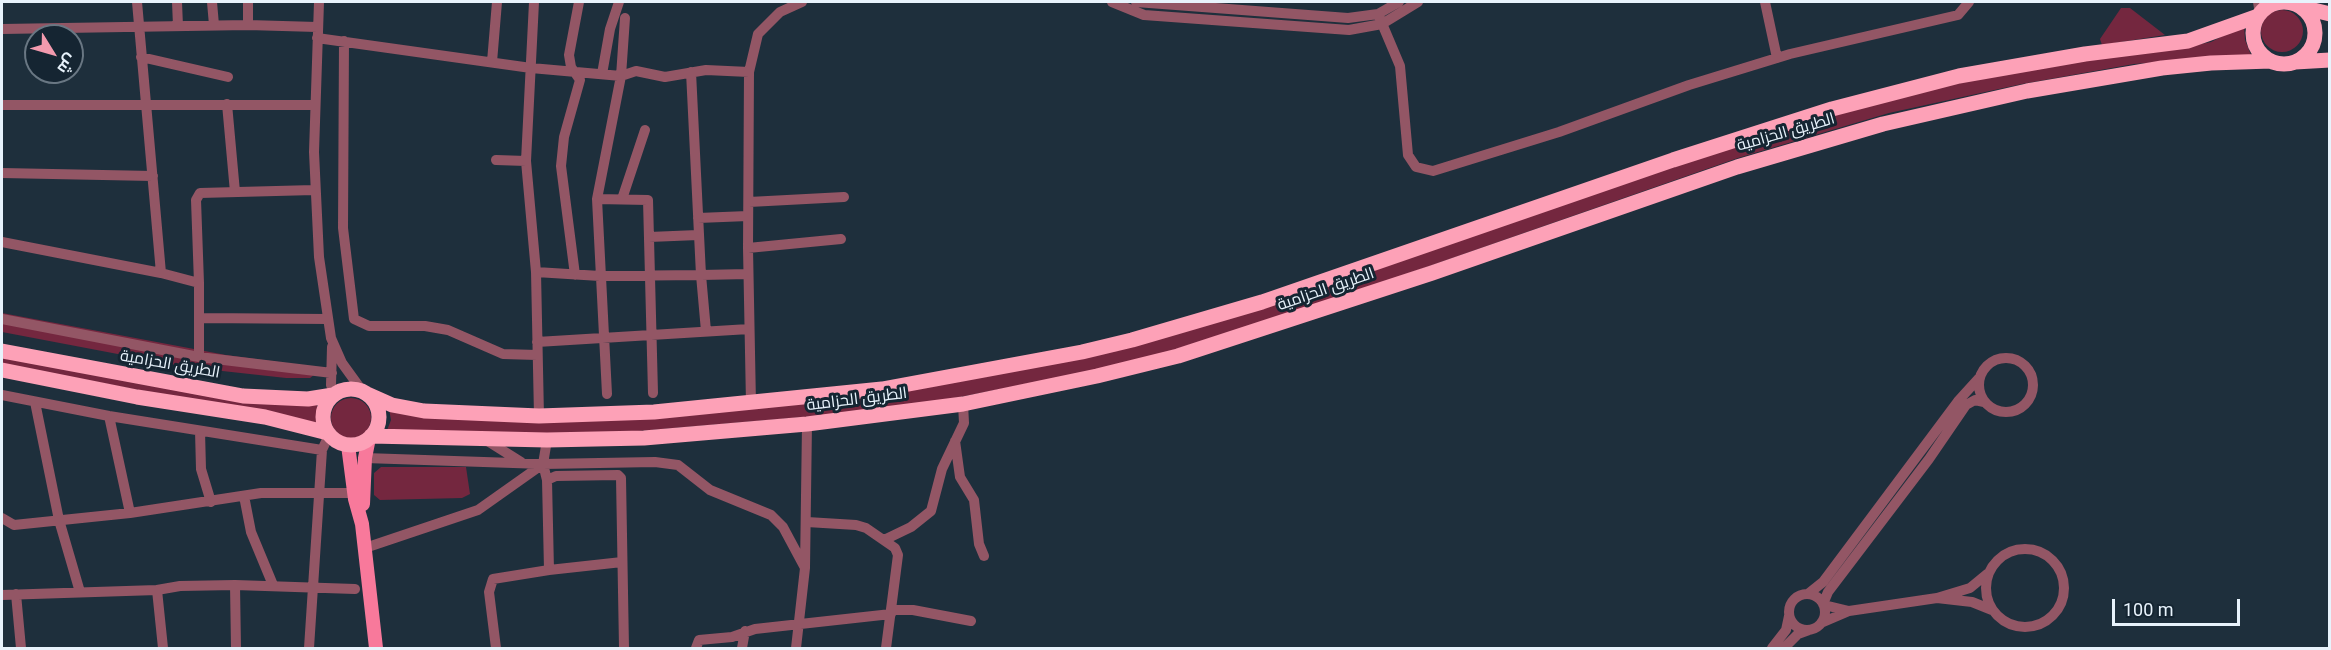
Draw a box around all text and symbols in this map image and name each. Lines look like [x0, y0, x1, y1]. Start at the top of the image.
north arrow [24, 24, 84, 84]
text: ش [53, 50, 81, 78]
street label: الطريق الحزامية [1735, 110, 1837, 156]
street label: الطريق الحزامية [1275, 264, 1377, 316]
street label: الطريق الحزامية [119, 347, 221, 383]
street label: الطريق الحزامية [806, 384, 908, 416]
scale bar [2115, 587, 2242, 625]
text: 100 m [2123, 599, 2174, 620]

